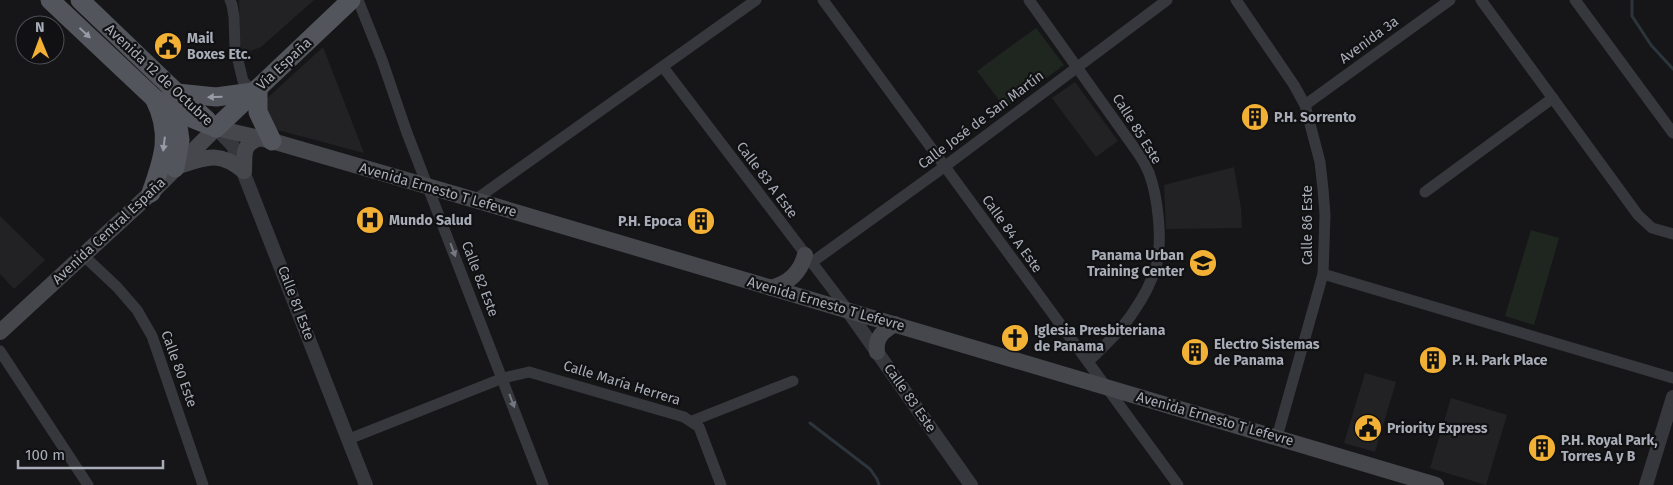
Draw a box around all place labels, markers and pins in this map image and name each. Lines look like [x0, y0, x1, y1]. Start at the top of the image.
place label: Mail Boxes Etc. [187, 30, 251, 63]
public building icon: Mail Boxes Etc. [153, 31, 183, 61]
building icon: P.H. Sorrento [1240, 102, 1270, 132]
place label: P.H. Sorrento [1274, 109, 1356, 126]
hospital icon: Mundo Salud [355, 205, 385, 235]
building icon: P.H. Epoca [686, 206, 716, 236]
place label: Mundo Salud [389, 212, 472, 229]
place label: P.H. Epoca [618, 213, 682, 230]
place label: Panama Urban Training Center [1087, 247, 1184, 280]
school or university icon: Panama Urban Training Center [1188, 248, 1218, 278]
place label: Iglesia Presbiteriana de Panama [1034, 322, 1166, 355]
church icon: Iglesia Presbiteriana de Panama [1000, 323, 1030, 353]
place label: Electro Sistemas de Panama [1214, 336, 1320, 369]
building icon: Electro Sistemas de Panama [1180, 337, 1210, 367]
building icon: P. H. Park Place [1418, 345, 1448, 375]
place label: P. H. Park Place [1452, 352, 1548, 369]
public building icon: Priority Express [1353, 413, 1383, 443]
place label: Priority Express [1387, 420, 1488, 437]
place label: P.H. Royal Park, Torres A y B [1561, 432, 1658, 465]
building icon: P.H. Royal Park, Torres A y B [1527, 433, 1557, 463]

